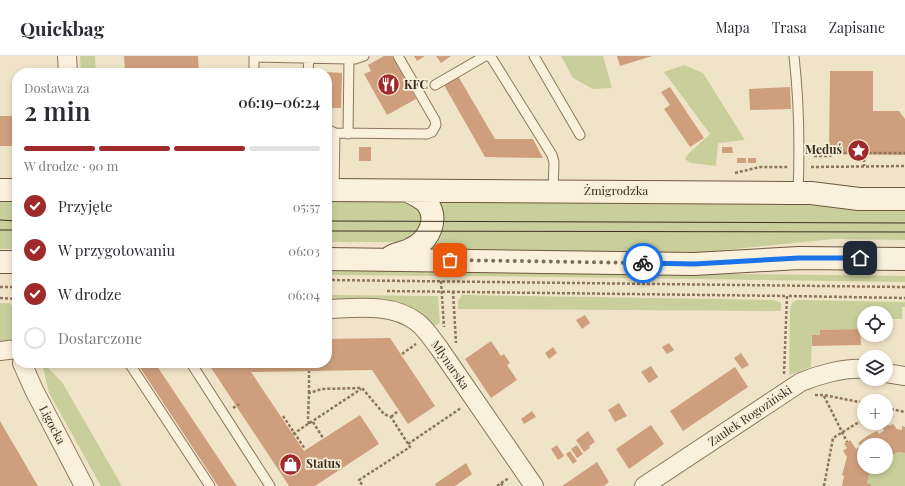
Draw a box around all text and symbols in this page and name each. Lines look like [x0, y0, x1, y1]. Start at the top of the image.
text: Quickbag [20, 15, 104, 41]
text: Mapa [715, 18, 750, 37]
text: Trasa [772, 18, 807, 37]
text: Zapisane [829, 18, 885, 37]
restaurant icon: KFC [375, 72, 401, 98]
place label: KFC [404, 76, 428, 92]
text: Dostawa za [24, 79, 90, 96]
text: 06:19–06:24 [238, 92, 320, 112]
text: 2 min [24, 93, 90, 128]
place icon: Meduś [845, 137, 871, 163]
place label: Meduś [805, 141, 842, 157]
text: W drodze · 90 m [24, 157, 118, 174]
street label: Żmigrodzka [584, 182, 648, 198]
icon: check [24, 195, 46, 217]
text: Przyjęte [58, 196, 113, 216]
text: 05:57 [293, 198, 320, 215]
icon: check [24, 239, 46, 261]
text: W przygotowaniu [58, 240, 175, 260]
pin [843, 241, 877, 275]
text: 06:03 [288, 242, 320, 259]
pin [433, 243, 467, 277]
courier [623, 243, 663, 283]
icon: home [849, 247, 871, 269]
icon: bag [439, 249, 461, 271]
icon: bike [632, 252, 654, 274]
icon: check [24, 283, 46, 305]
text: W drodze [58, 284, 122, 304]
text: 06:04 [288, 286, 320, 303]
map controls [857, 306, 893, 474]
button: locate [857, 306, 893, 342]
text: Dostarczone [58, 328, 142, 348]
street label: Młynarska [428, 337, 474, 392]
button: layers [857, 350, 893, 386]
street label: Zaułek Rogoziński [704, 381, 795, 449]
button: + [857, 394, 893, 430]
street label: Ligocka [36, 402, 70, 447]
button: − [857, 438, 893, 474]
shop icon: Status [278, 451, 304, 477]
place label: Status [306, 455, 341, 471]

